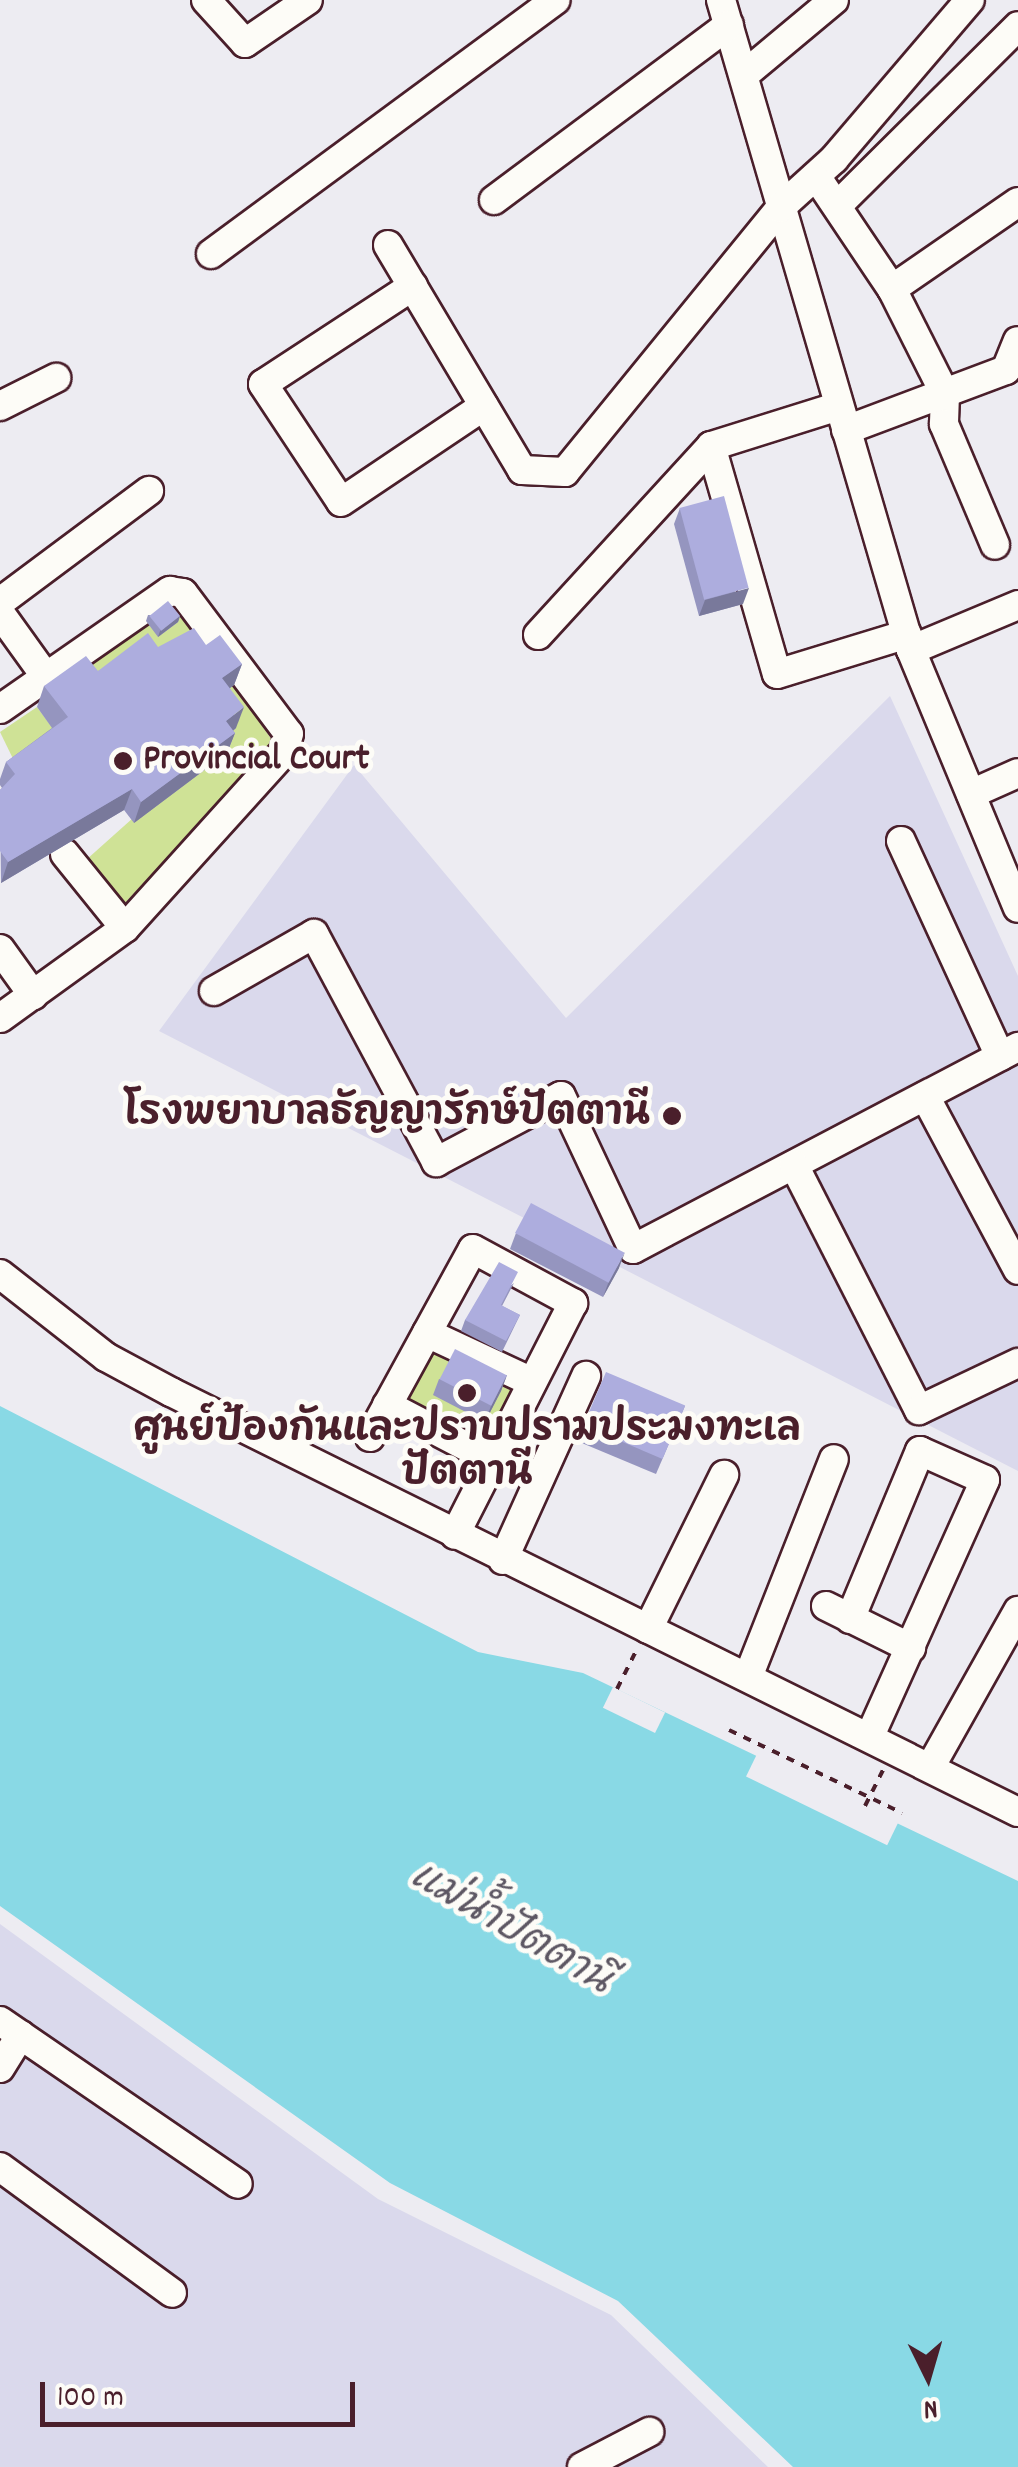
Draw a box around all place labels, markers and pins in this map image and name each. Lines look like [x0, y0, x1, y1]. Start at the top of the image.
place label: Provincial Court [143, 738, 370, 784]
marker: Provincial Court [112, 750, 134, 772]
place label: โรงพยาบาลธัญญารักษ์ปัตตานี [124, 1093, 650, 1139]
marker: โรงพยาบาลธัญญารักษ์ปัตตานี [659, 1103, 685, 1129]
marker: ศูนย์ป้องกันและปราบปรามประมงทะเล ปัตตานี [456, 1382, 478, 1404]
place label: ศูนย์ป้องกันและปราบปรามประมงทะเล ปัตตานี [133, 1409, 801, 1498]

